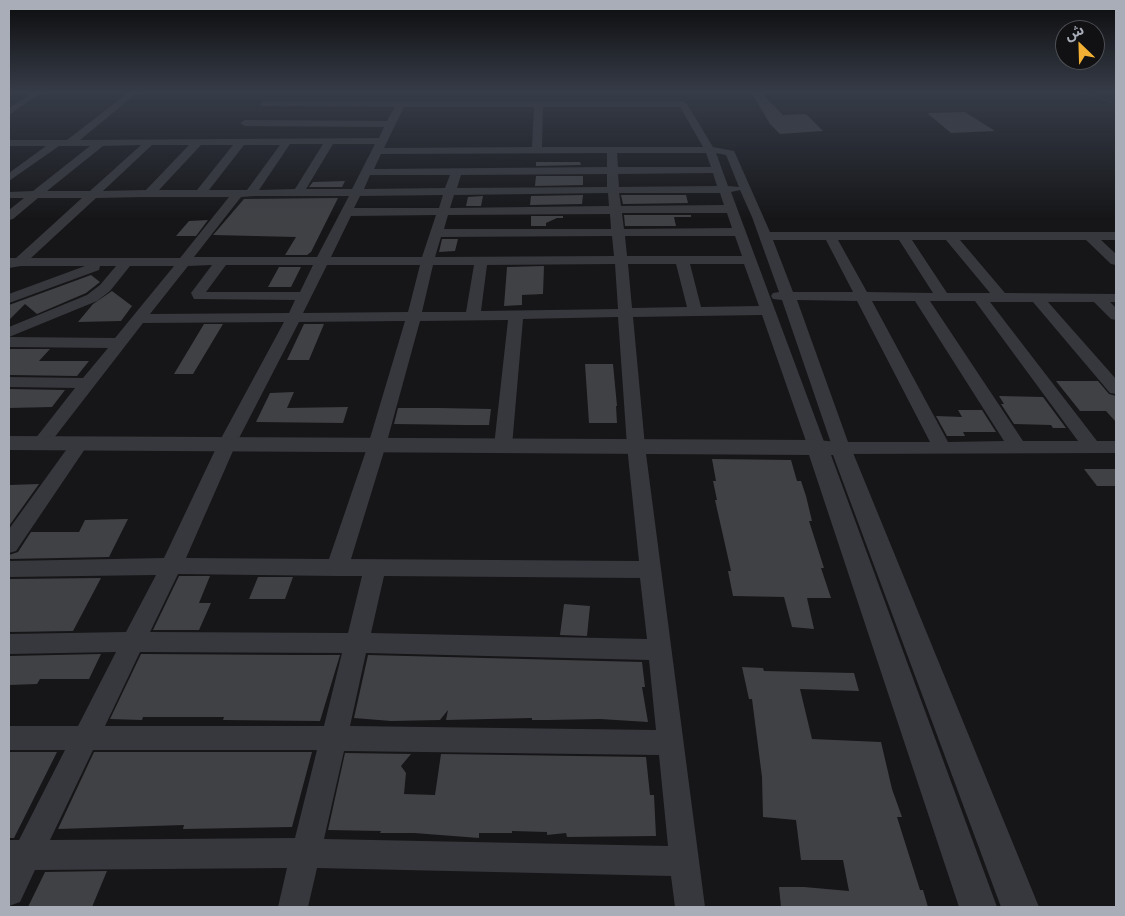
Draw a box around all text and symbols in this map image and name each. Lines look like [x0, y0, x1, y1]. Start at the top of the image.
north arrow [1055, 20, 1105, 70]
text: ش [1062, 20, 1086, 43]

